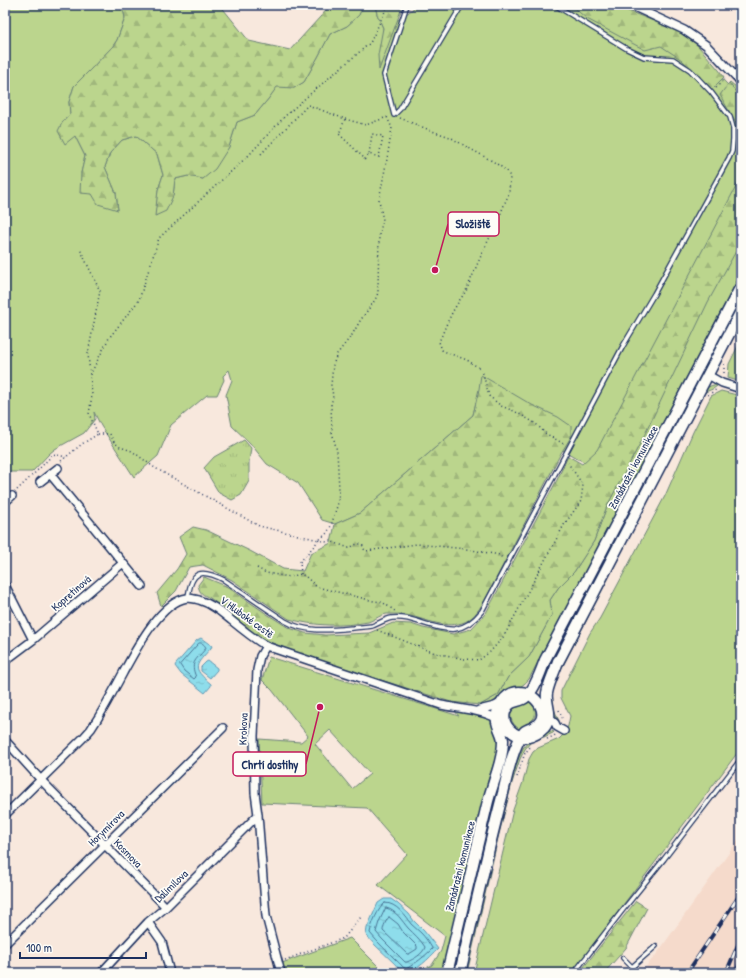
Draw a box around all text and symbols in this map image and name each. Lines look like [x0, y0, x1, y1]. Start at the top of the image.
callout: Složiště [448, 212, 499, 236]
text: Složiště [456, 215, 491, 232]
street label: Zanádražní komunikace [605, 422, 661, 511]
street label: Kopretinová [48, 572, 94, 614]
street label: V Hluboké cestě [218, 593, 277, 641]
street label: Krokova [235, 712, 251, 745]
callout: Chrtí dostihy [233, 752, 306, 776]
text: Chrtí dostihy [242, 756, 298, 774]
street label: Horymírova [85, 806, 128, 849]
street label: Zanádražní komunikace [442, 819, 478, 913]
street label: Kosmova [111, 836, 146, 871]
street label: Dalimilova [151, 866, 191, 905]
scale bar [20, 934, 146, 960]
text: 100 m [26, 939, 52, 956]

